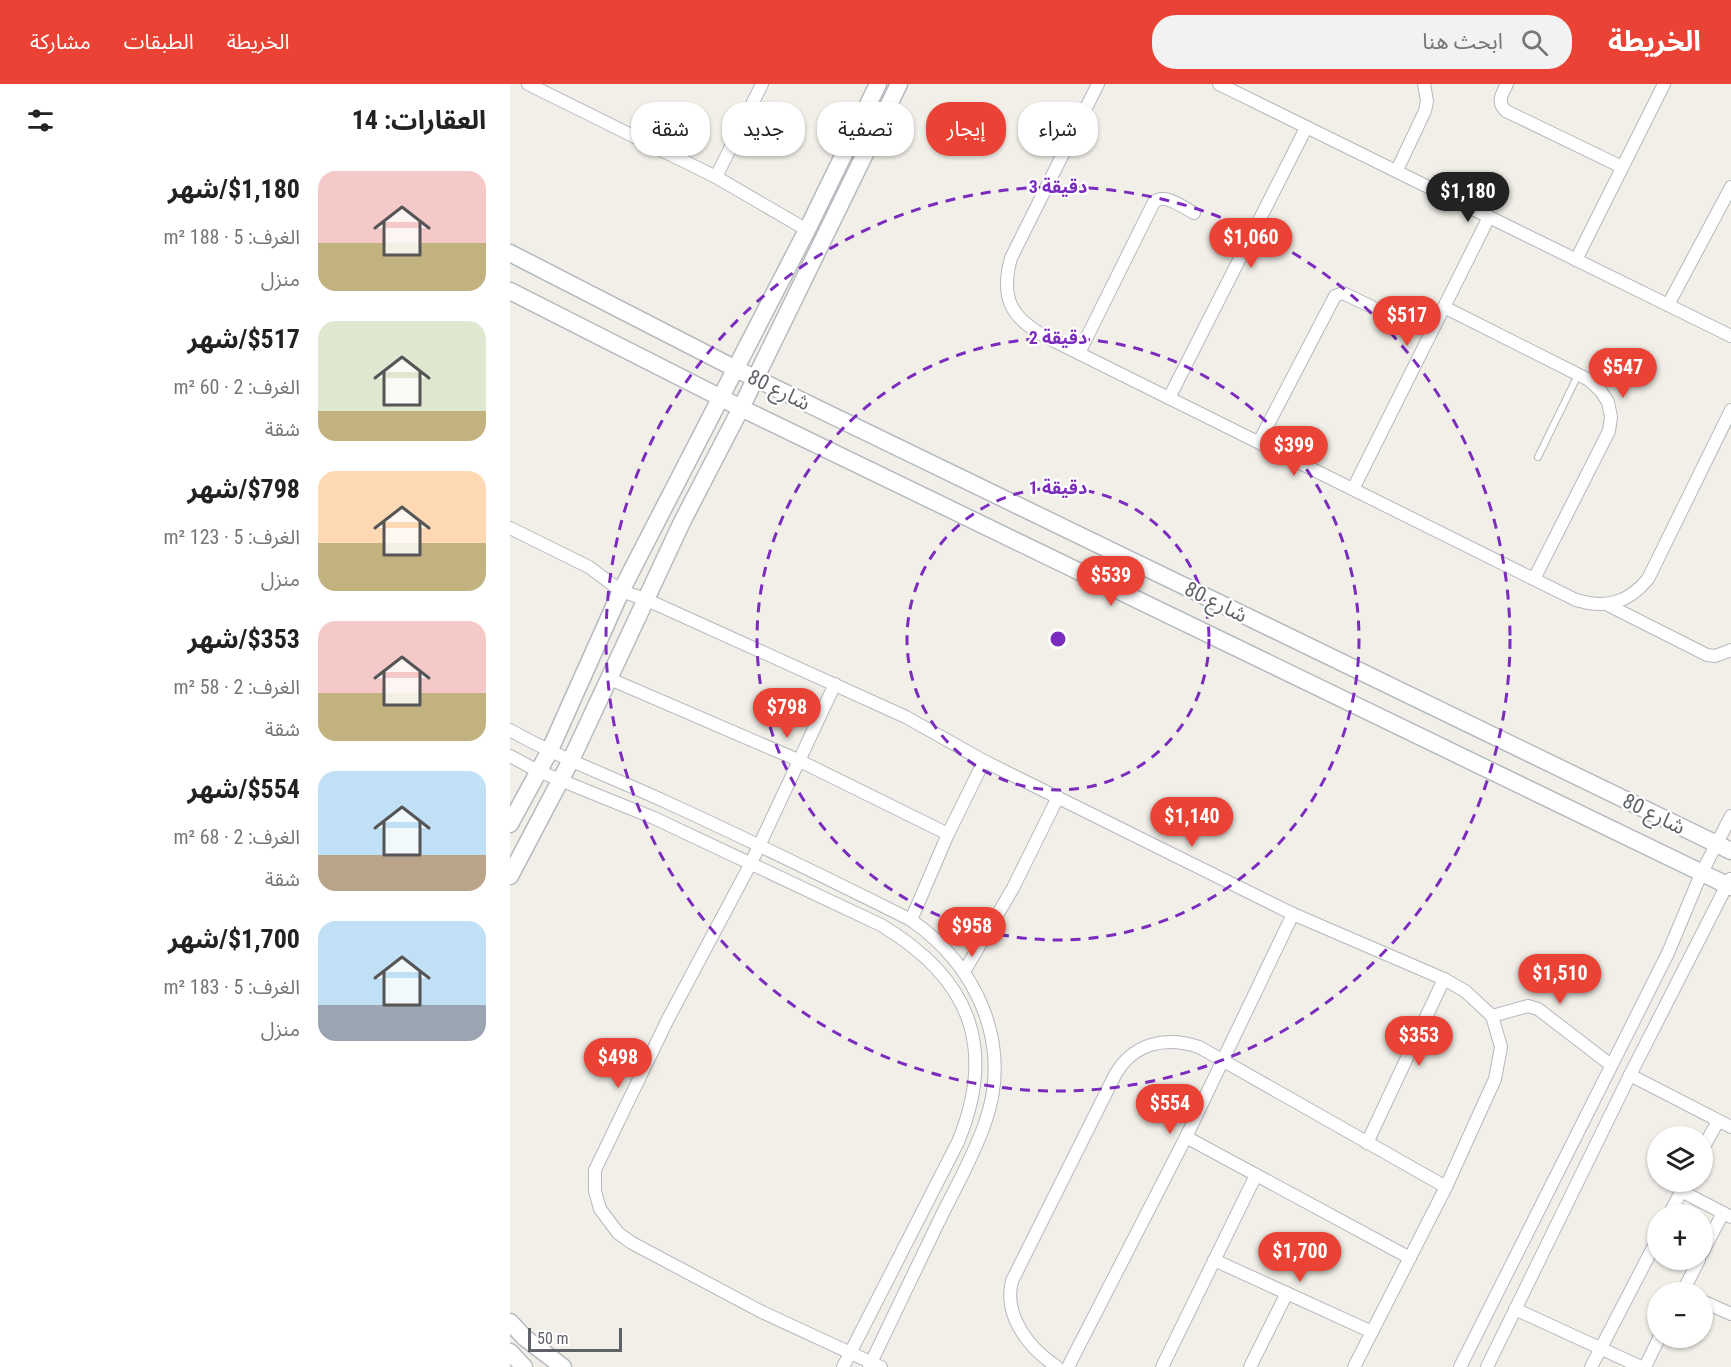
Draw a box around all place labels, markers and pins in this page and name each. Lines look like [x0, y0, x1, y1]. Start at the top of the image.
pin: $1,180 [1419, 172, 1517, 223]
pin: $1,060 [1202, 218, 1300, 269]
pin: $517 [1371, 296, 1443, 347]
pin: $547 [1587, 348, 1659, 399]
pin: $399 [1258, 426, 1330, 477]
pin: $539 [1075, 556, 1147, 607]
centre of rings [1048, 629, 1068, 649]
pin: $798 [751, 688, 823, 739]
pin: $1,140 [1143, 797, 1241, 848]
pin: $958 [936, 907, 1008, 958]
pin: $1,510 [1511, 954, 1609, 1005]
pin: $353 [1383, 1016, 1455, 1067]
pin: $498 [582, 1038, 654, 1089]
pin: $554 [1134, 1084, 1206, 1135]
pin: $1,700 [1251, 1232, 1349, 1283]

